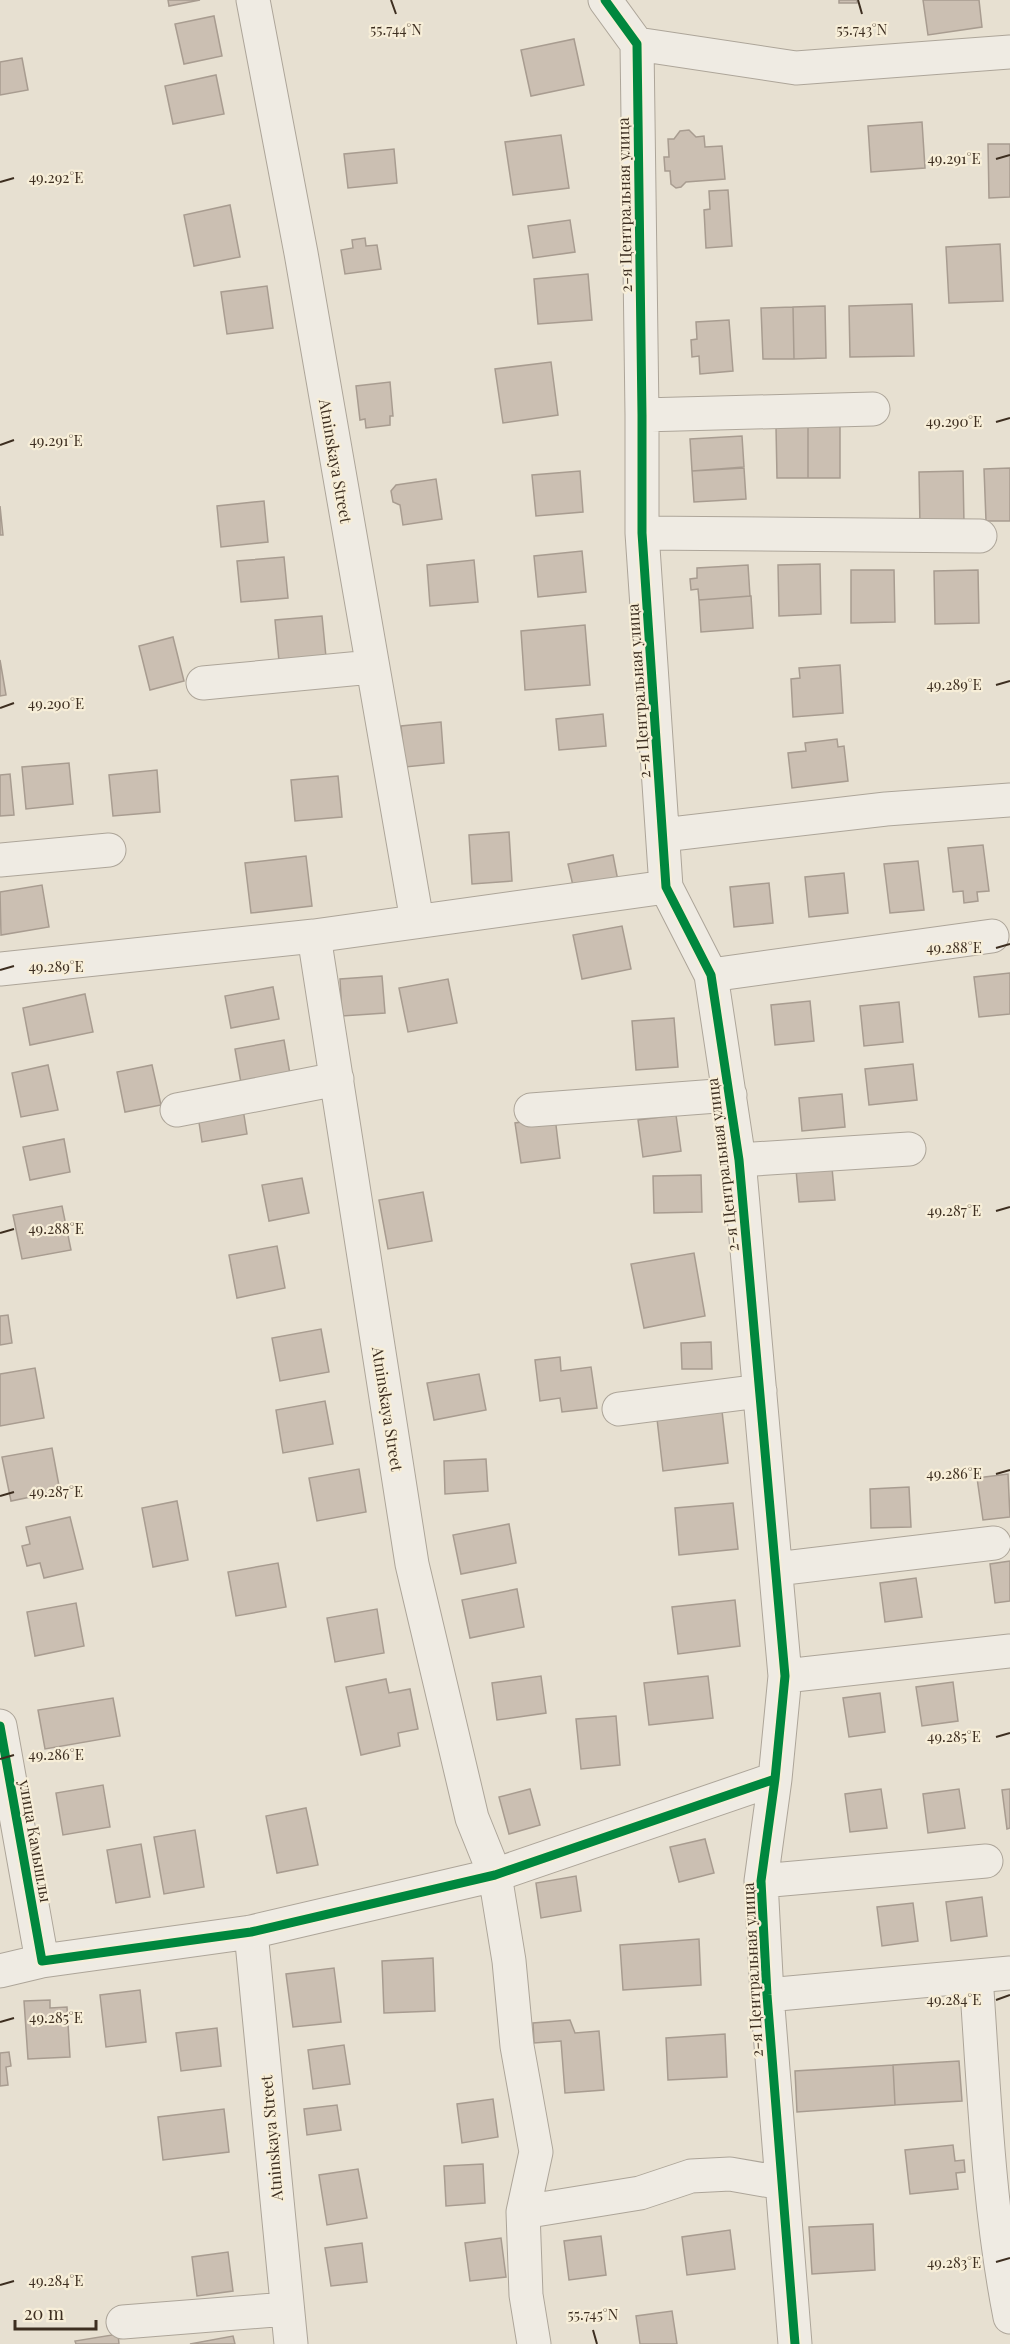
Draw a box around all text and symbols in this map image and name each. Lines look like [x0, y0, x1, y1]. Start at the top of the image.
text: 55.744°N [370, 19, 422, 39]
text: 55.743°N [837, 19, 888, 39]
street label: 2-я Центральная улица [612, 117, 636, 293]
text: 49.291°E [927, 148, 981, 168]
text: 49.292°E [29, 167, 83, 187]
street label: Atninskaya Street [315, 396, 357, 525]
text: 49.290°E [926, 411, 982, 431]
text: 49.291°E [29, 430, 83, 450]
street label: 2-я Центральная улица [621, 603, 655, 779]
text: 49.289°E [926, 674, 982, 694]
text: 49.290°E [28, 693, 84, 713]
text: 49.288°E [926, 937, 982, 957]
text: 49.289°E [28, 956, 84, 976]
street label: 2-я Центральная улица [701, 1077, 743, 1253]
text: 49.287°E [927, 1200, 981, 1220]
text: 49.288°E [28, 1218, 84, 1238]
street label: Atninskaya Street [368, 1344, 408, 1473]
text: 49.286°E [926, 1463, 982, 1483]
text: 49.287°E [29, 1481, 83, 1501]
text: 49.285°E [927, 1726, 981, 1746]
text: 49.286°E [28, 1744, 84, 1764]
street label: улица Камышлы [15, 1777, 57, 1904]
street label: 2-я Центральная улица [737, 1882, 767, 2058]
text: 49.284°E [927, 1989, 981, 2009]
text: 49.285°E [29, 2007, 83, 2027]
street label: Atninskaya Street [255, 2074, 287, 2203]
text: 49.283°E [927, 2252, 981, 2272]
text: 49.284°E [29, 2270, 83, 2290]
scale bar [15, 2293, 96, 2331]
text: 20 m [24, 2301, 64, 2325]
text: 55.745°N [568, 2304, 619, 2324]

